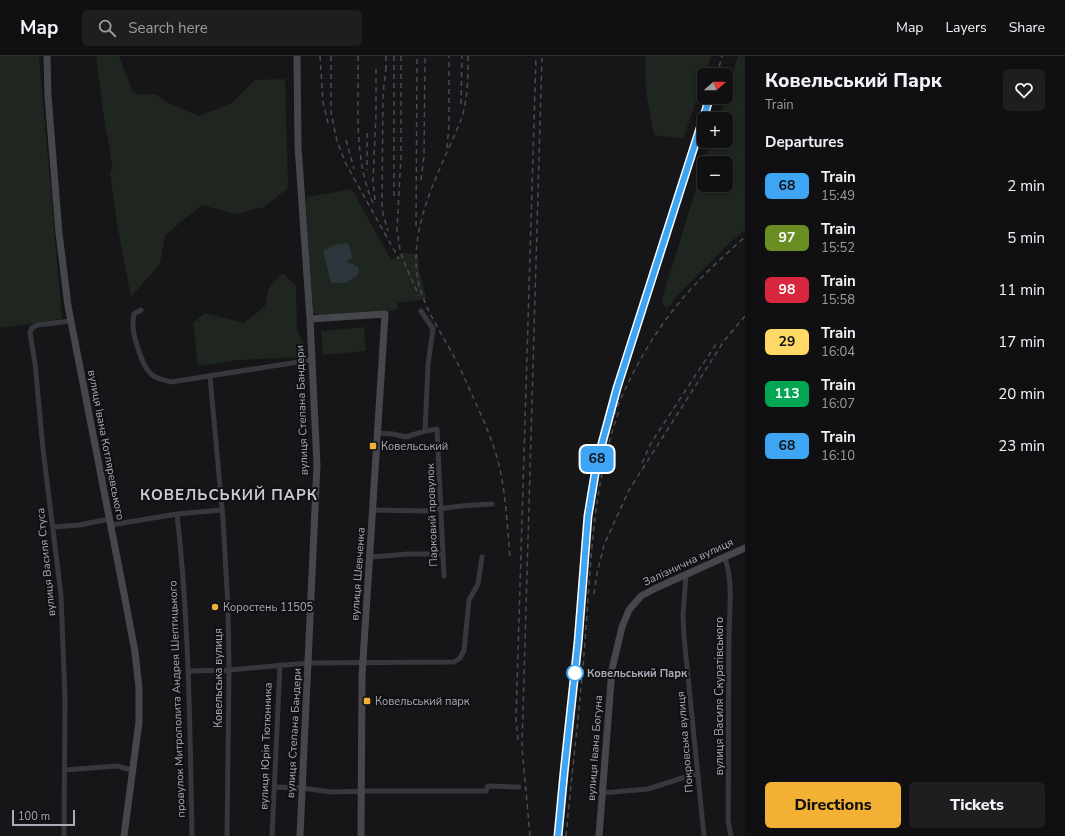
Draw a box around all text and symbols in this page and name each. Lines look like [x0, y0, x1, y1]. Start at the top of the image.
search box [82, 10, 362, 46]
text: Map [20, 15, 58, 41]
icon: search [96, 17, 118, 39]
text: Search here [128, 18, 208, 38]
text: Map [896, 18, 923, 37]
text: Layers [945, 18, 987, 37]
text: Share [1009, 18, 1045, 37]
north arrow [697, 68, 733, 104]
map controls [697, 68, 733, 192]
text: Ковельський Парк [765, 68, 942, 94]
button: heart [1003, 69, 1045, 111]
text: Train [765, 96, 794, 114]
button: + [697, 112, 733, 148]
text: Departures [765, 132, 844, 152]
button: − [697, 156, 733, 192]
text: Train [821, 167, 856, 187]
text: 68 [779, 176, 795, 195]
text: 2 min [1007, 176, 1045, 196]
text: 15:49 [821, 187, 855, 205]
text: Train [821, 219, 856, 239]
text: 97 [779, 228, 795, 247]
text: 5 min [1007, 228, 1045, 248]
text: 15:52 [821, 239, 855, 257]
text: Train [821, 271, 856, 291]
text: 98 [779, 280, 795, 299]
text: 11 min [998, 280, 1045, 300]
text: 15:58 [821, 291, 855, 309]
text: Train [821, 323, 856, 343]
text: 29 [779, 332, 795, 351]
text: 17 min [998, 332, 1045, 352]
text: 16:04 [821, 343, 855, 361]
street label: вулиця Степана Бандери [292, 345, 312, 475]
street label: вулиця Івана Котляревського [84, 369, 128, 521]
text: Train [821, 375, 856, 395]
text: 113 [774, 384, 800, 403]
text: 20 min [998, 384, 1045, 404]
text: 16:07 [821, 395, 855, 413]
text: Train [821, 427, 856, 447]
text: 68 [779, 436, 795, 455]
text: 23 min [998, 436, 1045, 456]
place label: Ковельський [381, 439, 448, 454]
marker: Ковельський [368, 441, 378, 451]
line badge: 68 [579, 446, 615, 472]
text: 16:10 [821, 447, 855, 465]
text: 68 [589, 449, 605, 468]
street label: Парковий провулок [423, 463, 441, 567]
district label: КОВЕЛЬСЬКИЙ ПАРК [140, 485, 318, 505]
street label: вулиця Василя Стуса [33, 507, 59, 617]
street label: вулиця Шевченка [347, 527, 369, 621]
street label: Залізнична вулиця [640, 534, 736, 590]
street label: провулок Митрополита Андрея Шептицького [165, 580, 189, 818]
place label: Коростень 11505 [223, 600, 314, 615]
marker: Коростень 11505 [210, 602, 220, 612]
street label: вулиця Василя Скуратівського [712, 617, 727, 775]
street label: Ковельська вулиця [211, 628, 226, 728]
marker: Ковельський Парк [566, 664, 584, 682]
place label: Ковельський Парк [587, 666, 688, 681]
street label: вулиця Степана Бандери [283, 668, 305, 798]
street label: вулиця Юрія Тютюнника [256, 682, 276, 810]
street label: Покровська вулиця [673, 691, 697, 793]
place label: Ковельський парк [375, 694, 470, 709]
street label: вулиця Івана Богуна [584, 695, 606, 801]
marker: Ковельський парк [362, 696, 372, 706]
button: Directions [765, 782, 901, 828]
button: Tickets [909, 782, 1045, 828]
scale bar [12, 808, 75, 827]
text: 100 m [18, 809, 50, 824]

